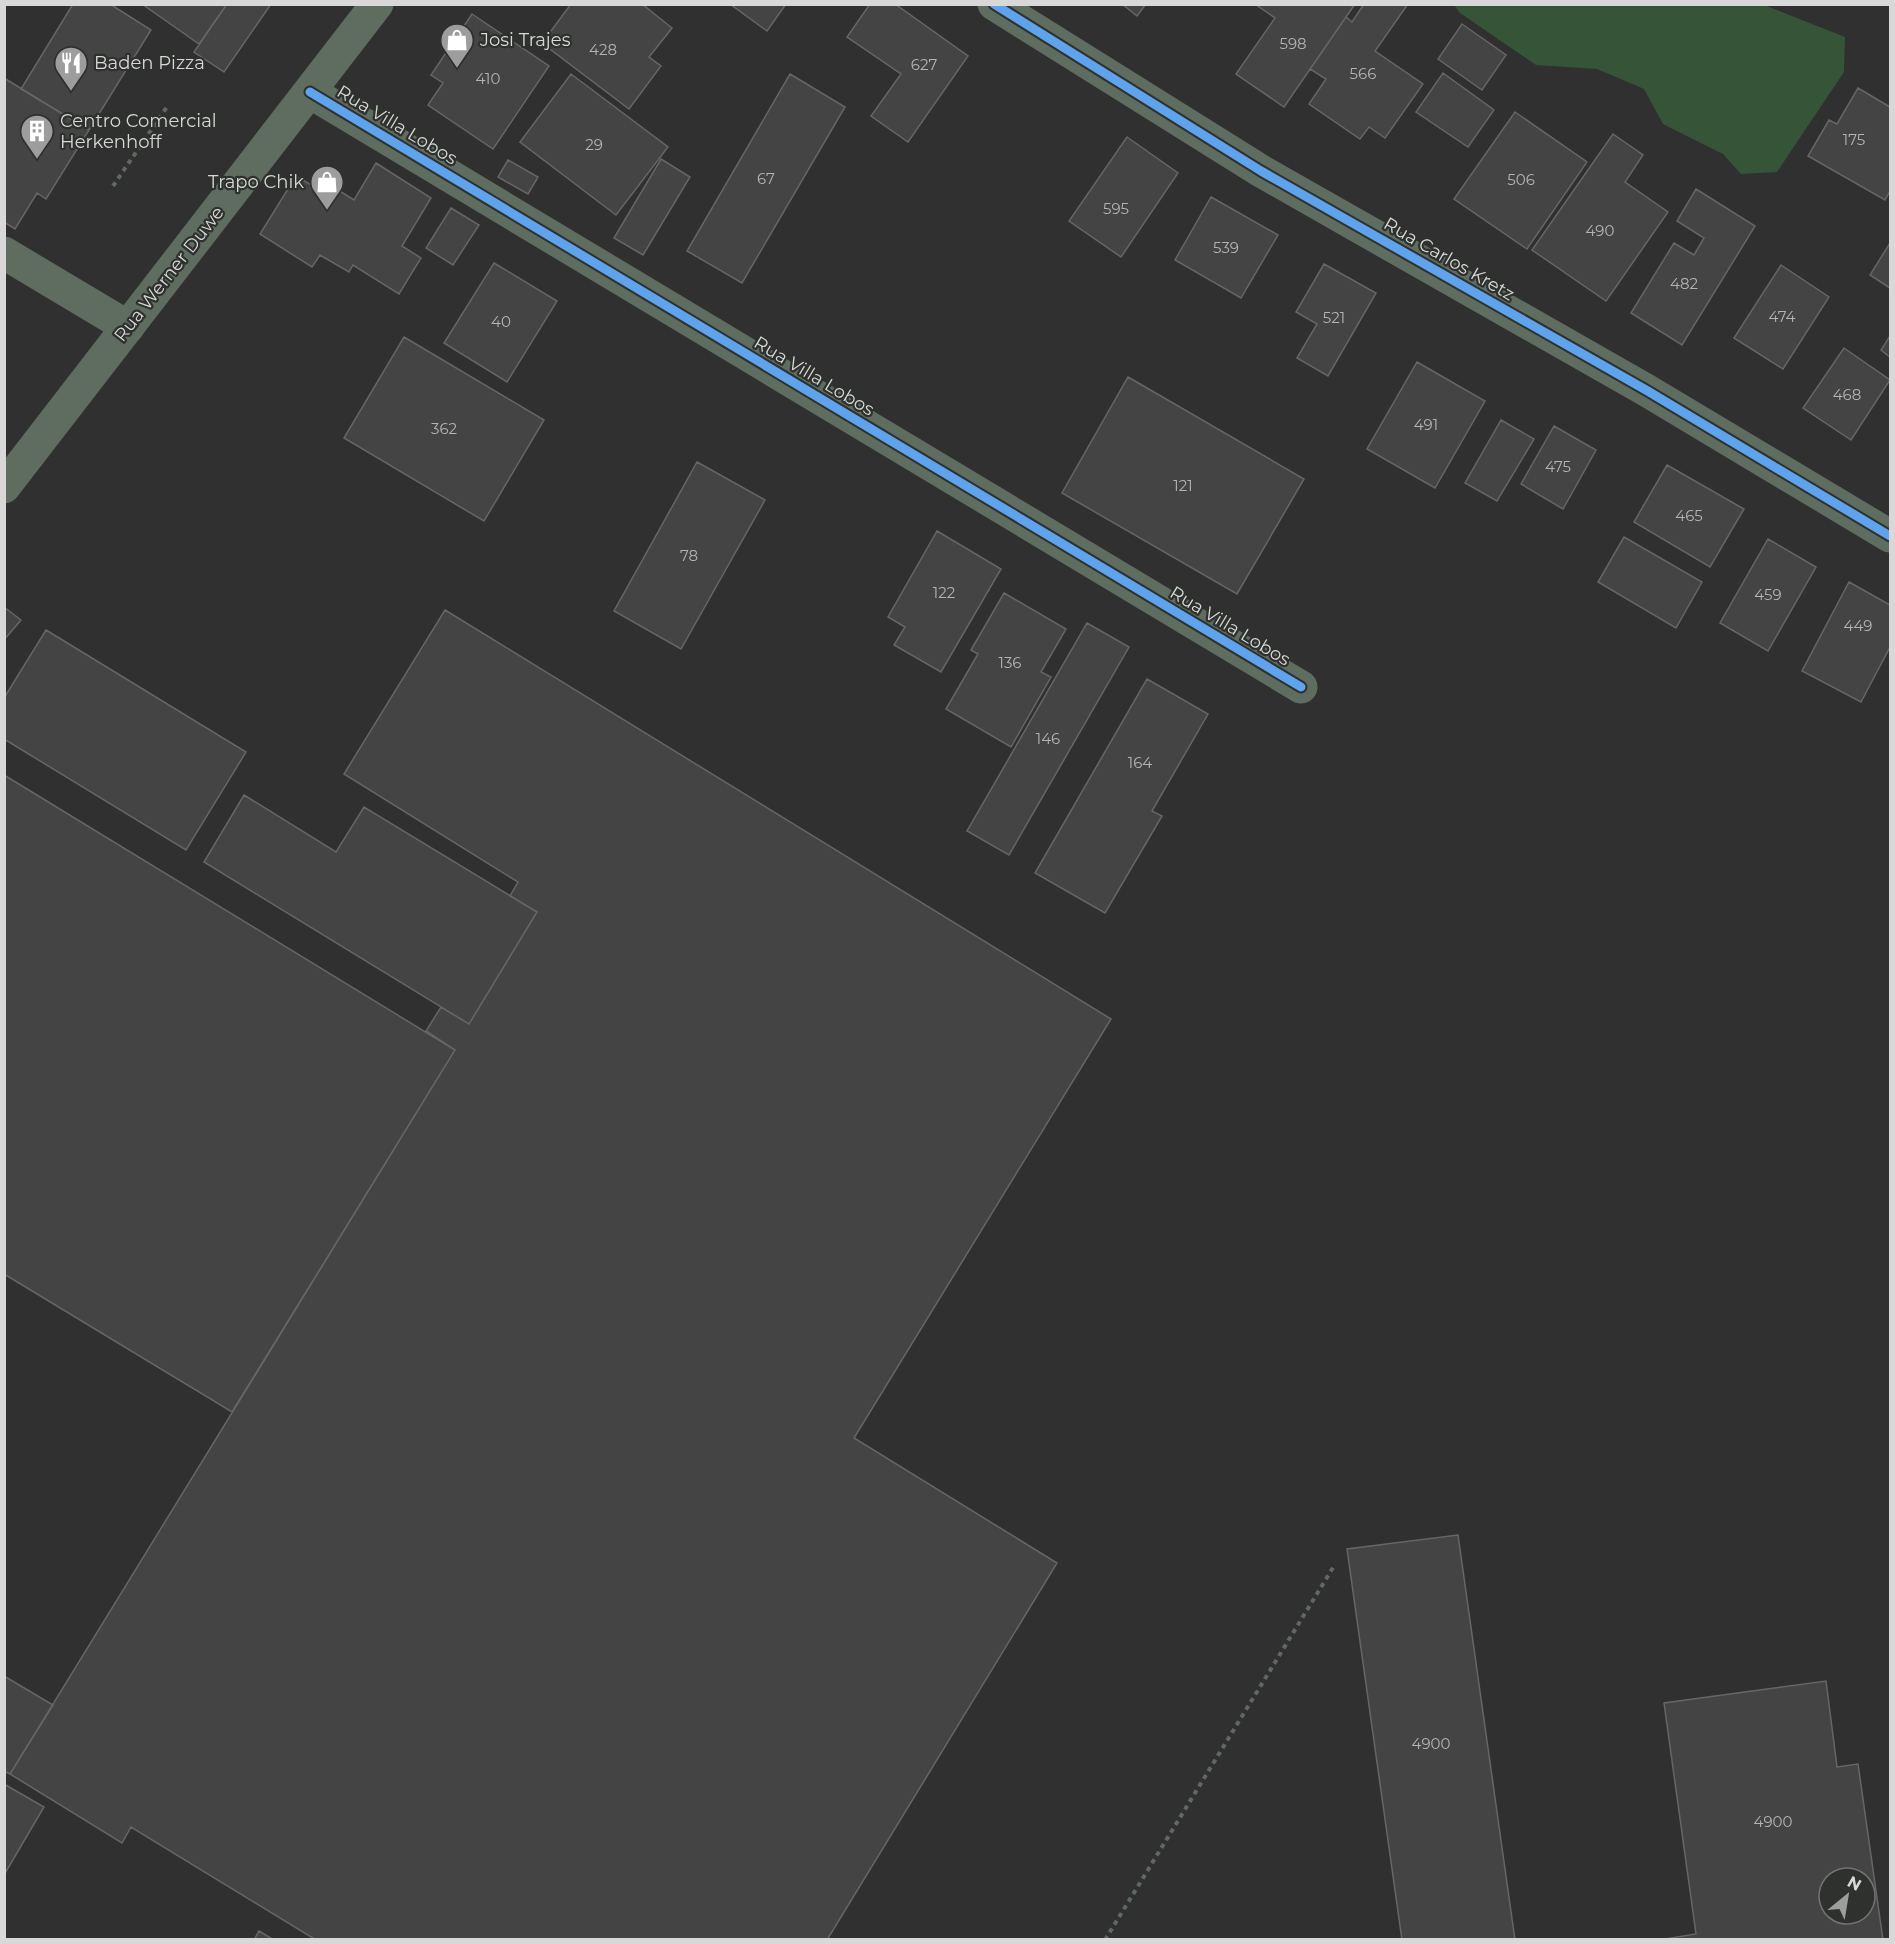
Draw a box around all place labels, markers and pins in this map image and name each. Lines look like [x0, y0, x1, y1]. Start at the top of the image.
shop icon: Josi Trajes [439, 22, 475, 69]
place label: Josi Trajes [479, 29, 571, 51]
restaurant icon: Baden Pizza [53, 45, 89, 92]
place label: Baden Pizza [94, 52, 205, 74]
place label: Centro Comercial Herkenhoff [60, 110, 217, 153]
building icon: Centro Comercial Herkenhoff [19, 113, 55, 160]
shop icon: Trapo Chik [309, 164, 345, 211]
place label: Trapo Chik [208, 171, 304, 193]

